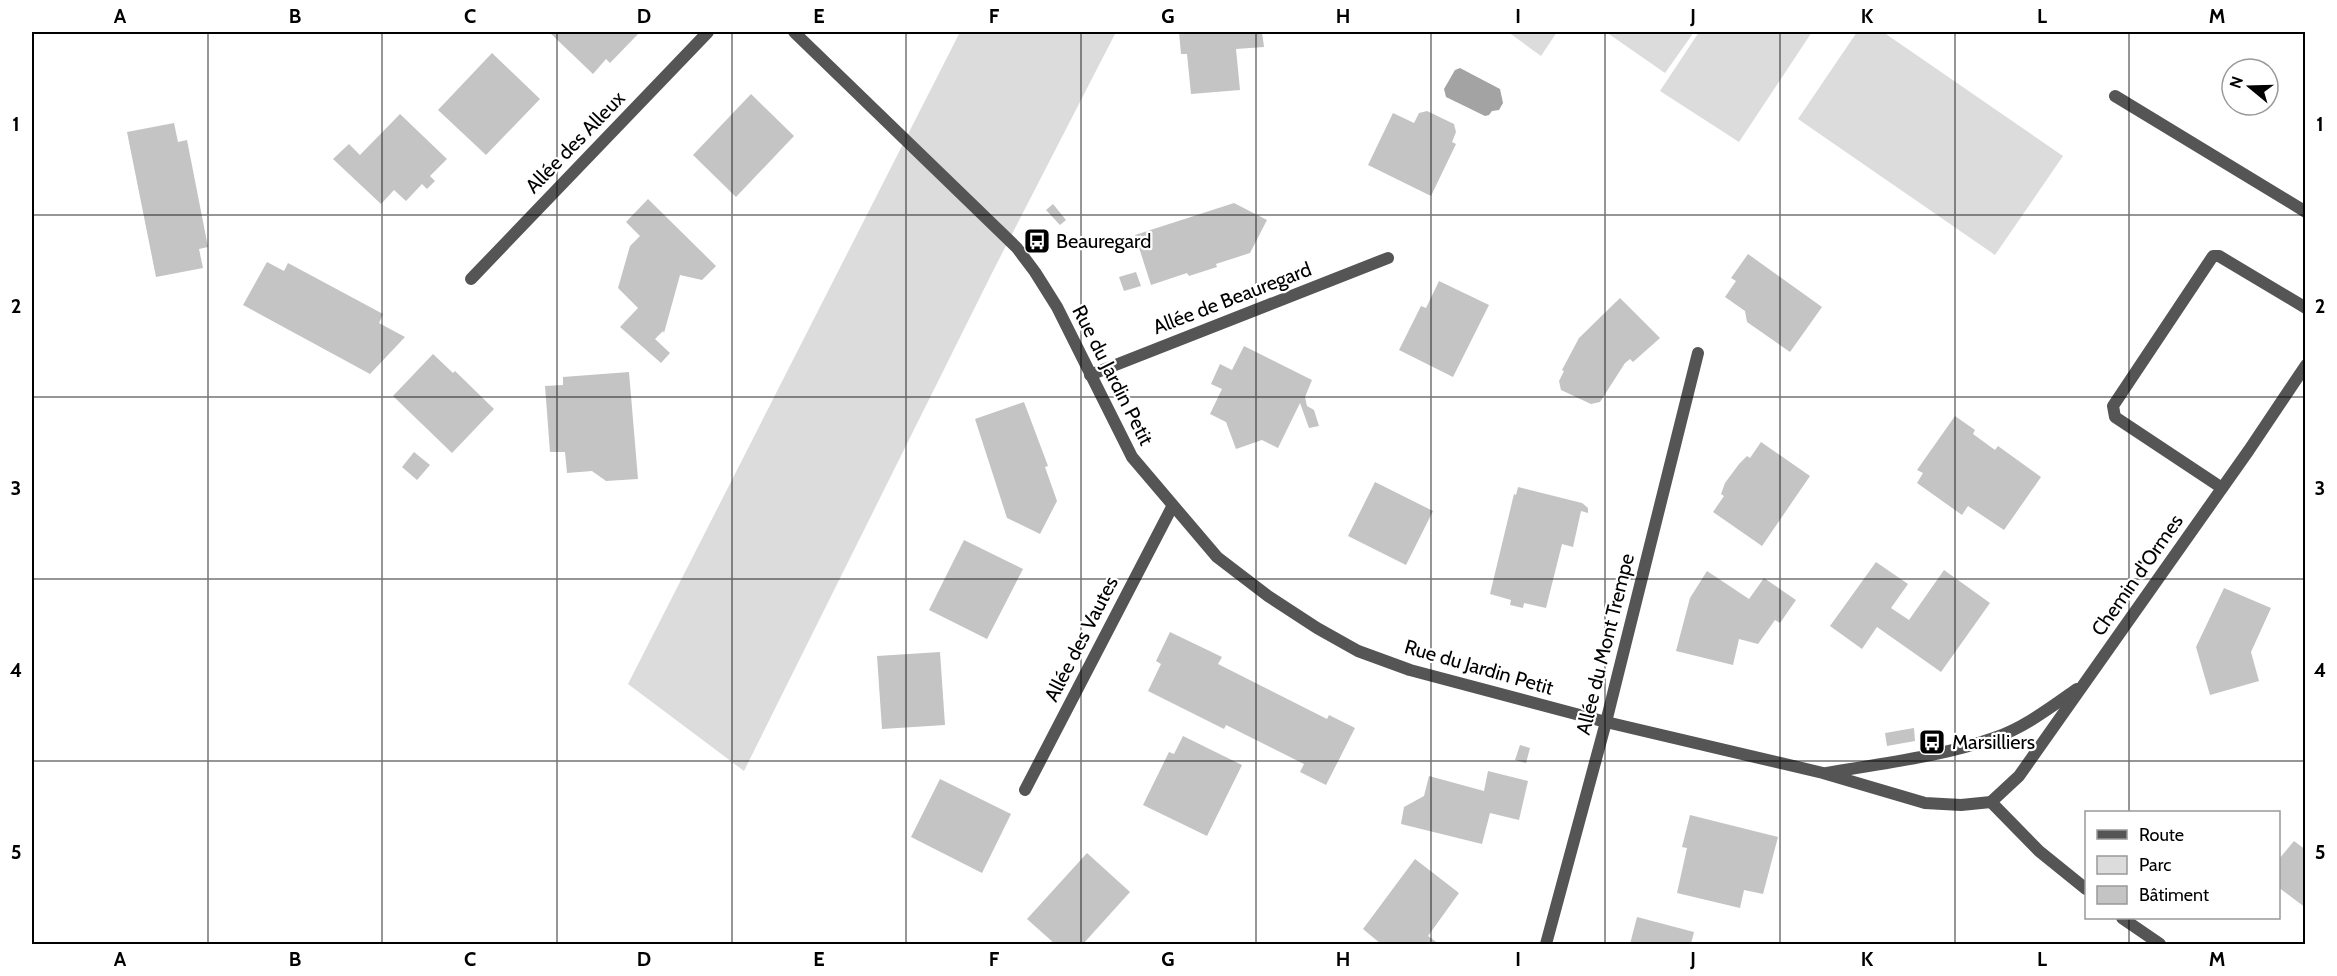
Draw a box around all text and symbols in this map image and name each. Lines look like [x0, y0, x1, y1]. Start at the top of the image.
text: A [114, 4, 127, 28]
text: B [289, 4, 301, 28]
text: C [464, 4, 476, 28]
text: D [637, 4, 651, 28]
text: E [813, 4, 825, 28]
text: F [989, 4, 1000, 28]
text: G [1161, 4, 1175, 28]
text: H [1336, 4, 1350, 28]
text: I [1515, 4, 1521, 28]
text: J [1689, 4, 1696, 28]
text: K [1861, 4, 1874, 28]
text: L [2037, 4, 2047, 28]
text: M [2209, 4, 2225, 28]
north arrow [2220, 57, 2280, 117]
text: N [2225, 74, 2247, 91]
street label: Allée des Alleux [520, 86, 630, 198]
text: 1 [12, 112, 20, 136]
text: 1 [2316, 112, 2324, 136]
bus stop icon: Beauregard [1022, 226, 1052, 256]
place label: Beauregard [1056, 229, 1151, 253]
street label: Allée de Beauregard [1149, 257, 1315, 339]
text: 2 [11, 294, 21, 318]
text: 2 [2315, 294, 2325, 318]
street label: Rue du Jardin Petit [1067, 301, 1159, 449]
text: 3 [11, 476, 21, 500]
text: 3 [2315, 476, 2325, 500]
street label: Chemin d'Ormes [2086, 510, 2188, 640]
street label: Allée du Mont Trempe [1571, 551, 1639, 737]
street label: Allée des Vautes [1039, 572, 1123, 706]
street label: Rue du Jardin Petit [1402, 634, 1556, 700]
text: 4 [10, 658, 22, 682]
text: 4 [2314, 658, 2326, 682]
bus stop icon: Marsilliers [1917, 727, 1947, 757]
place label: Marsilliers [1952, 730, 2035, 754]
legend [2085, 811, 2280, 919]
text: Route [2139, 824, 2184, 846]
text: 5 [11, 840, 21, 864]
text: 5 [2315, 840, 2325, 864]
text: Parc [2139, 854, 2171, 876]
text: Bâtiment [2139, 884, 2209, 906]
text: A [114, 947, 127, 971]
text: B [289, 947, 301, 971]
text: C [464, 947, 476, 971]
text: D [637, 947, 651, 971]
text: E [813, 947, 825, 971]
text: F [989, 947, 1000, 971]
text: G [1161, 947, 1175, 971]
text: H [1336, 947, 1350, 971]
text: I [1515, 947, 1521, 971]
text: J [1689, 947, 1696, 971]
text: K [1861, 947, 1874, 971]
text: L [2037, 947, 2047, 971]
text: M [2209, 947, 2225, 971]

